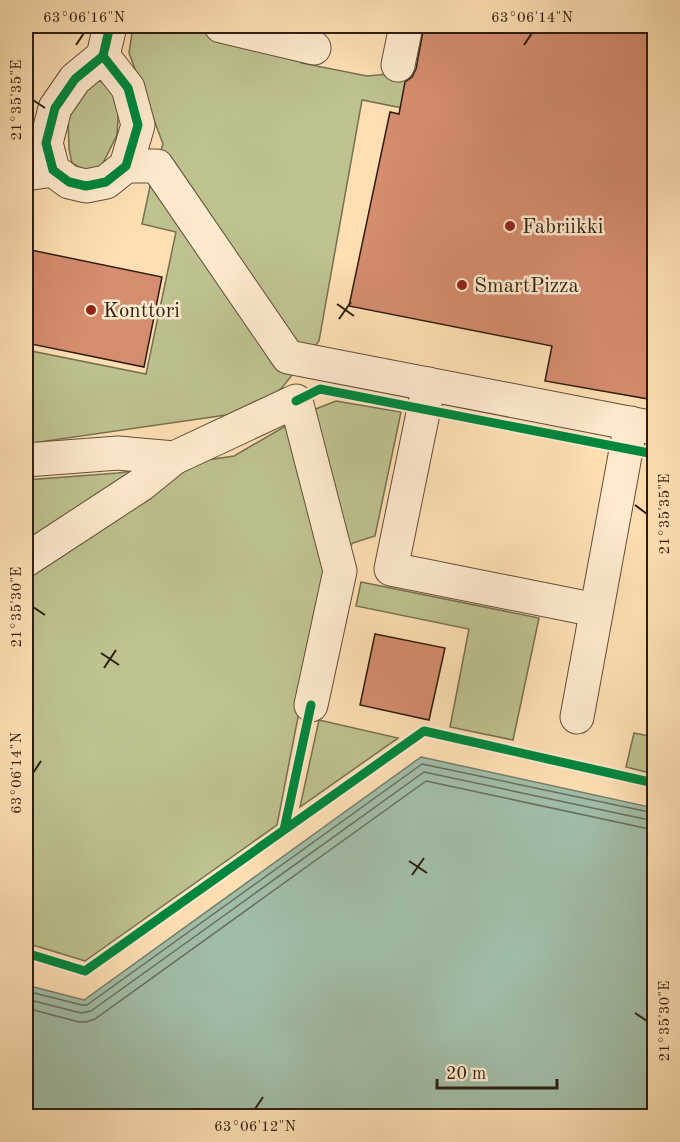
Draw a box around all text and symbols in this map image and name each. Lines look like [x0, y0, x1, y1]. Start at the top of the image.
text: 63°06'16"N [43, 11, 125, 26]
text: 63°06'14"N [491, 11, 573, 26]
text: 21°35'35"E [10, 60, 25, 140]
place label: Fabriikki [522, 217, 603, 238]
marker: Fabriikki [503, 219, 517, 233]
place label: SmartPizza [474, 276, 579, 297]
marker: SmartPizza [455, 278, 469, 292]
place label: Konttori [103, 301, 180, 322]
marker: Konttori [84, 303, 98, 317]
text: 21°35'35"E [658, 474, 673, 554]
text: 21°35'30"E [10, 567, 25, 647]
text: 63°06'14"N [10, 732, 25, 814]
text: 21°35'30"E [658, 981, 673, 1061]
scale bar [437, 1052, 557, 1090]
text: 20 m [446, 1065, 486, 1083]
text: 63°06'12"N [214, 1120, 296, 1135]

